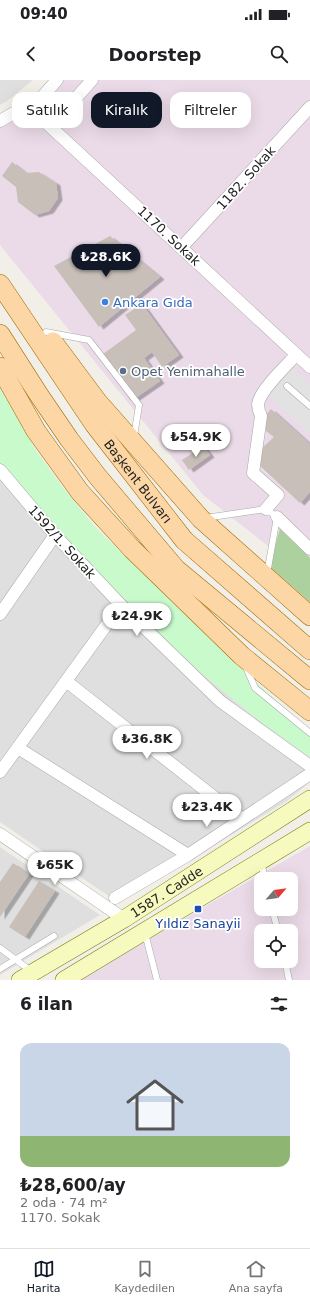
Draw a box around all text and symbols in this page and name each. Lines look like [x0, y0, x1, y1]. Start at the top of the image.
text: 09:40 [20, 5, 68, 23]
icon: back [20, 43, 42, 65]
icon: search [268, 43, 290, 65]
text: Doorstep [109, 44, 201, 65]
chip: Satılık [12, 92, 83, 128]
chip: Kiralık [91, 92, 162, 128]
chip: Filtreler [170, 92, 251, 128]
street label: 1182. Sokak [214, 143, 279, 213]
street label: 1170. Sokak [134, 203, 204, 269]
pin: ₺28.6K [73, 244, 139, 278]
text: ₺28.6K [80, 249, 132, 264]
place label: Ankara Gıda [113, 295, 193, 310]
marker: Ankara Gıda [100, 297, 110, 307]
place label: Opet Yenimahalle [131, 364, 245, 379]
marker: Opet Yenimahalle [118, 366, 128, 376]
pin: ₺54.9K [163, 424, 229, 458]
text: ₺54.9K [170, 429, 222, 444]
street label: Başkent Bulvarı [101, 436, 175, 526]
street label: 1592/1. Sokak [25, 502, 99, 582]
pin: ₺24.9K [104, 603, 170, 637]
text: ₺24.9K [111, 608, 163, 623]
pin: ₺36.8K [114, 726, 180, 760]
text: ₺36.8K [121, 731, 173, 746]
pin: ₺23.4K [174, 794, 240, 828]
text: ₺23.4K [181, 799, 233, 814]
pin: ₺65K [31, 852, 79, 886]
text: ₺65K [36, 857, 74, 872]
street label: 1587. Cadde [127, 863, 205, 920]
north arrow [254, 872, 298, 916]
map controls [254, 872, 298, 968]
marker: Yıldız Sanayii [193, 904, 203, 914]
place label: Yıldız Sanayii [154, 916, 241, 931]
button: locate [254, 924, 298, 968]
icon: filters [268, 993, 290, 1015]
text: 6 ilan [20, 994, 73, 1014]
icon: home [119, 1069, 191, 1141]
text: ₺28,600/ay [20, 1175, 126, 1195]
text: 2 oda · 74 m² [20, 1195, 108, 1210]
text: 1170. Sokak [20, 1210, 100, 1225]
tab: Harita [27, 1258, 61, 1295]
tab: Kaydedilen [114, 1258, 175, 1295]
tab: Ana sayfa [229, 1258, 283, 1295]

